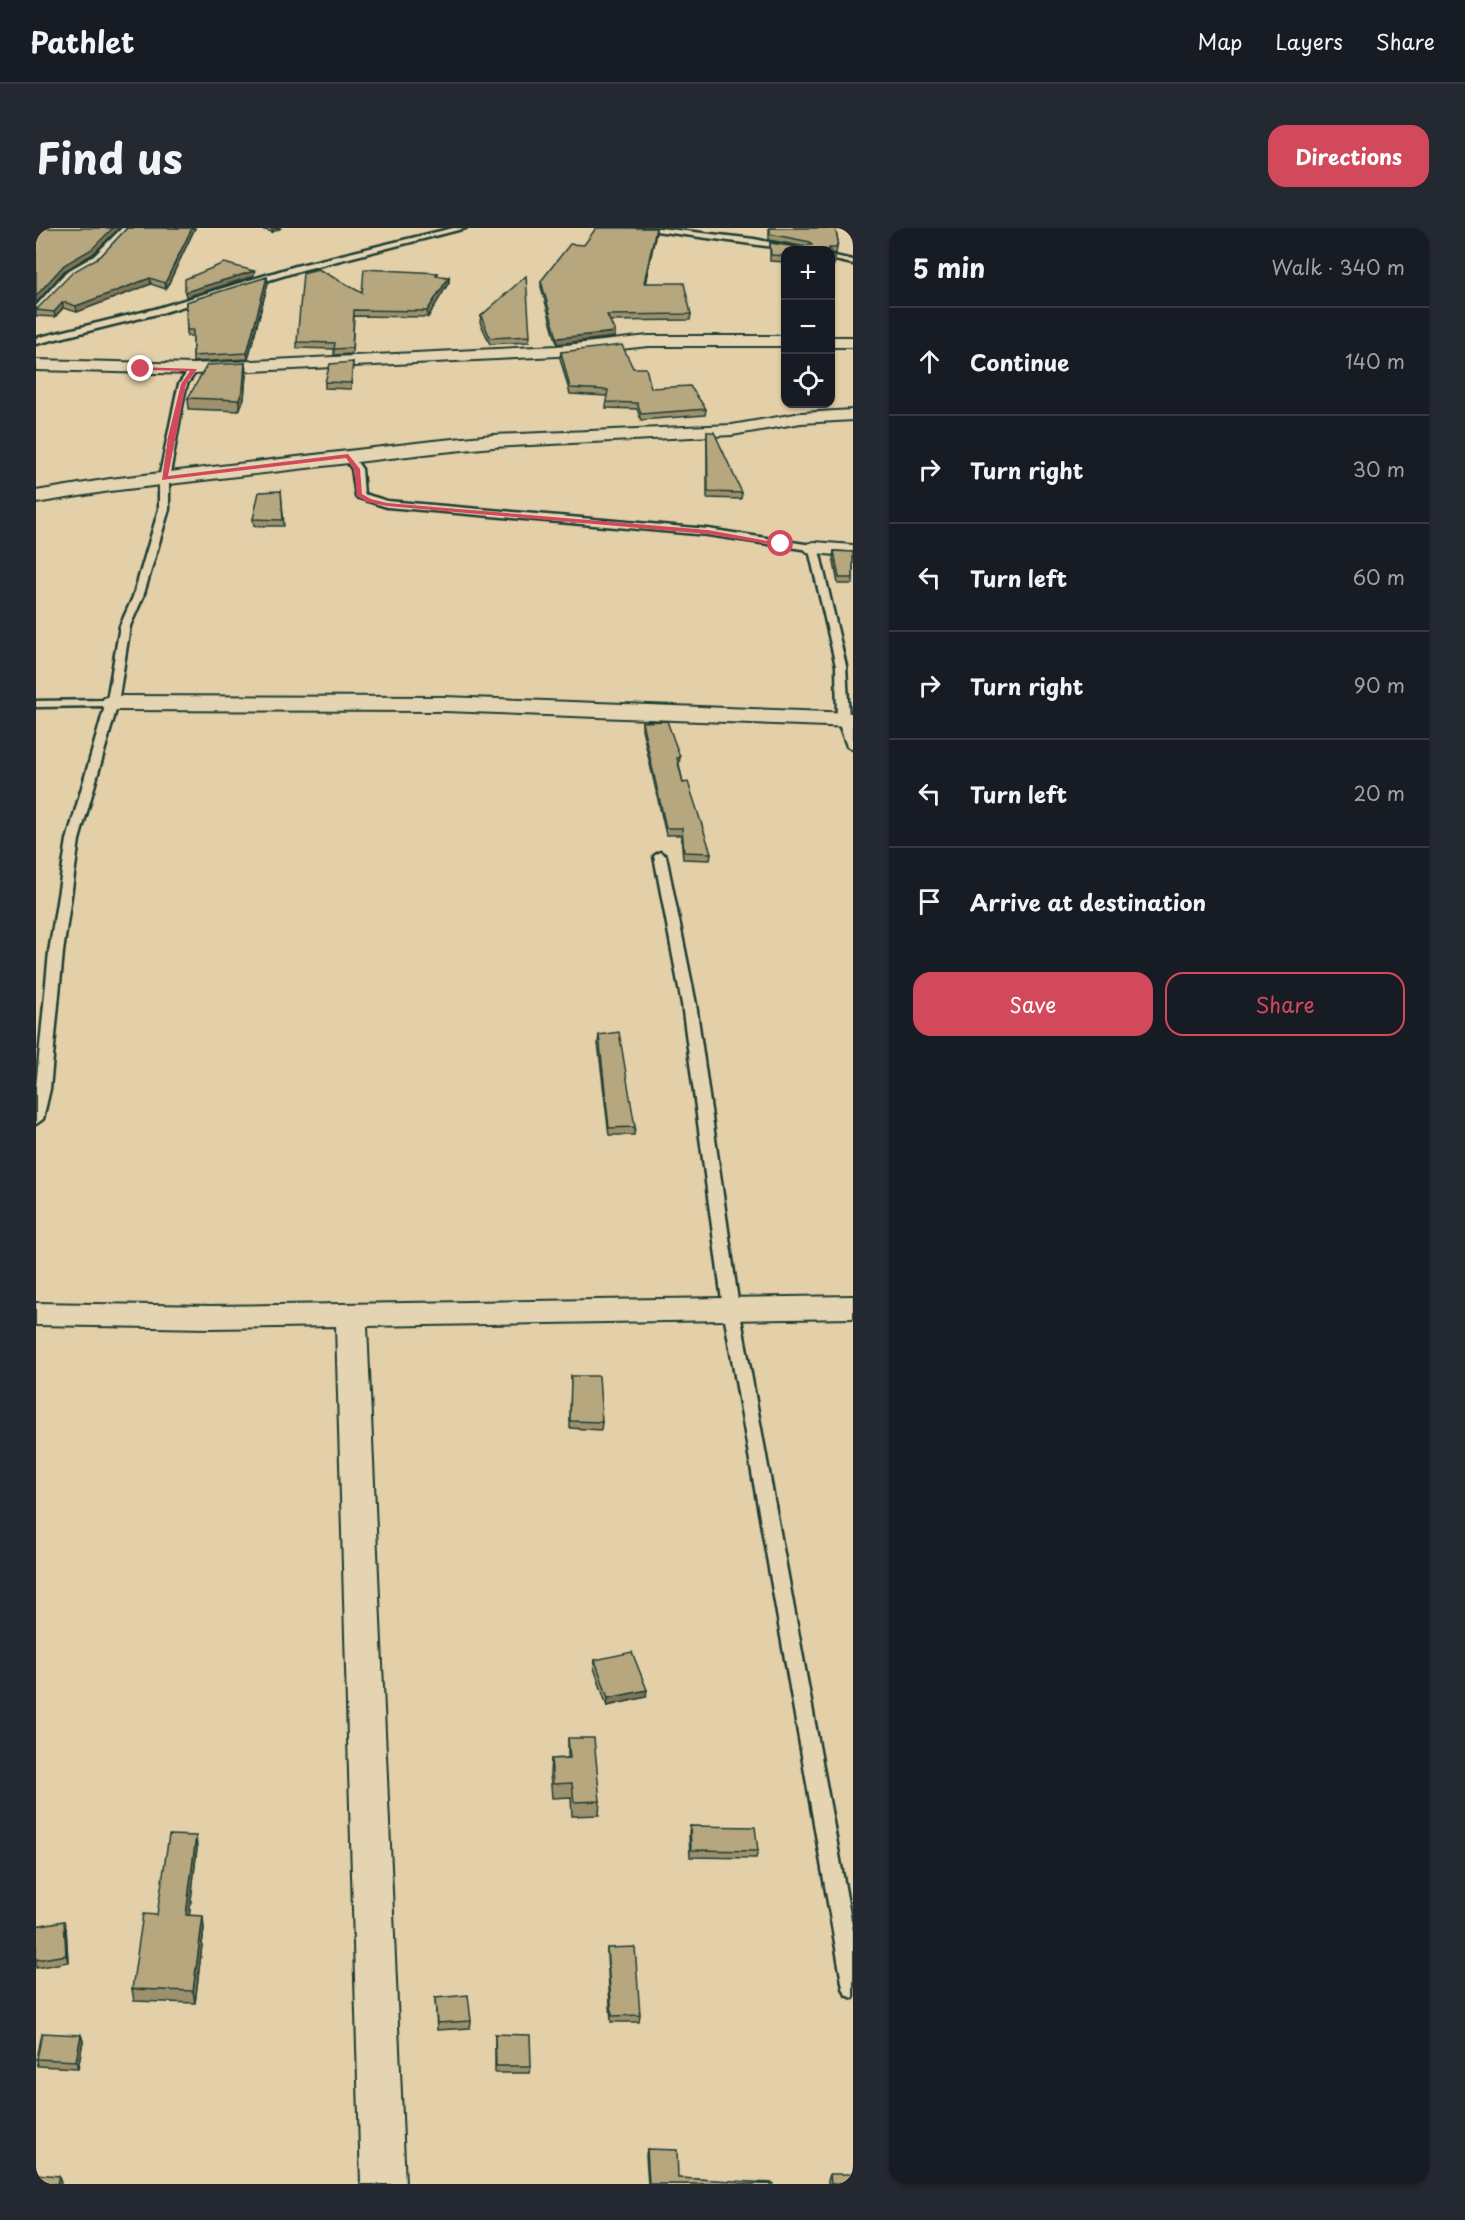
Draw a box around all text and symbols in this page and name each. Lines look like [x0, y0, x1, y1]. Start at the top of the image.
text: Pathlet [30, 20, 134, 63]
text: Map [1198, 25, 1242, 57]
text: Layers [1275, 25, 1343, 57]
text: Share [1376, 25, 1435, 57]
text: Find us [36, 125, 183, 188]
button: Directions [1268, 125, 1429, 187]
map controls [781, 246, 835, 408]
button: + [781, 246, 835, 300]
text: 5 min [913, 248, 985, 287]
text: Walk · 340 m [1272, 252, 1405, 282]
button: − [781, 300, 835, 354]
icon: ahead [913, 345, 946, 378]
text: Continue [970, 345, 1069, 378]
text: 140 m [1345, 346, 1405, 376]
button: locate [781, 354, 835, 408]
route end [127, 355, 153, 381]
icon: right [913, 453, 946, 486]
text: Turn right [970, 453, 1083, 486]
text: 30 m [1352, 454, 1405, 484]
route start [767, 530, 793, 556]
icon: left [913, 561, 946, 594]
text: Turn left [970, 561, 1067, 594]
text: 60 m [1353, 562, 1405, 592]
icon: right [913, 669, 946, 702]
text: Turn right [970, 669, 1083, 702]
text: 90 m [1354, 670, 1405, 700]
icon: left [913, 777, 946, 810]
text: Turn left [970, 777, 1067, 810]
text: 20 m [1353, 778, 1405, 808]
icon: arrive [913, 885, 946, 918]
text: Arrive at destination [970, 885, 1206, 918]
button: Save [913, 972, 1153, 1036]
button: Share [1165, 972, 1405, 1036]

